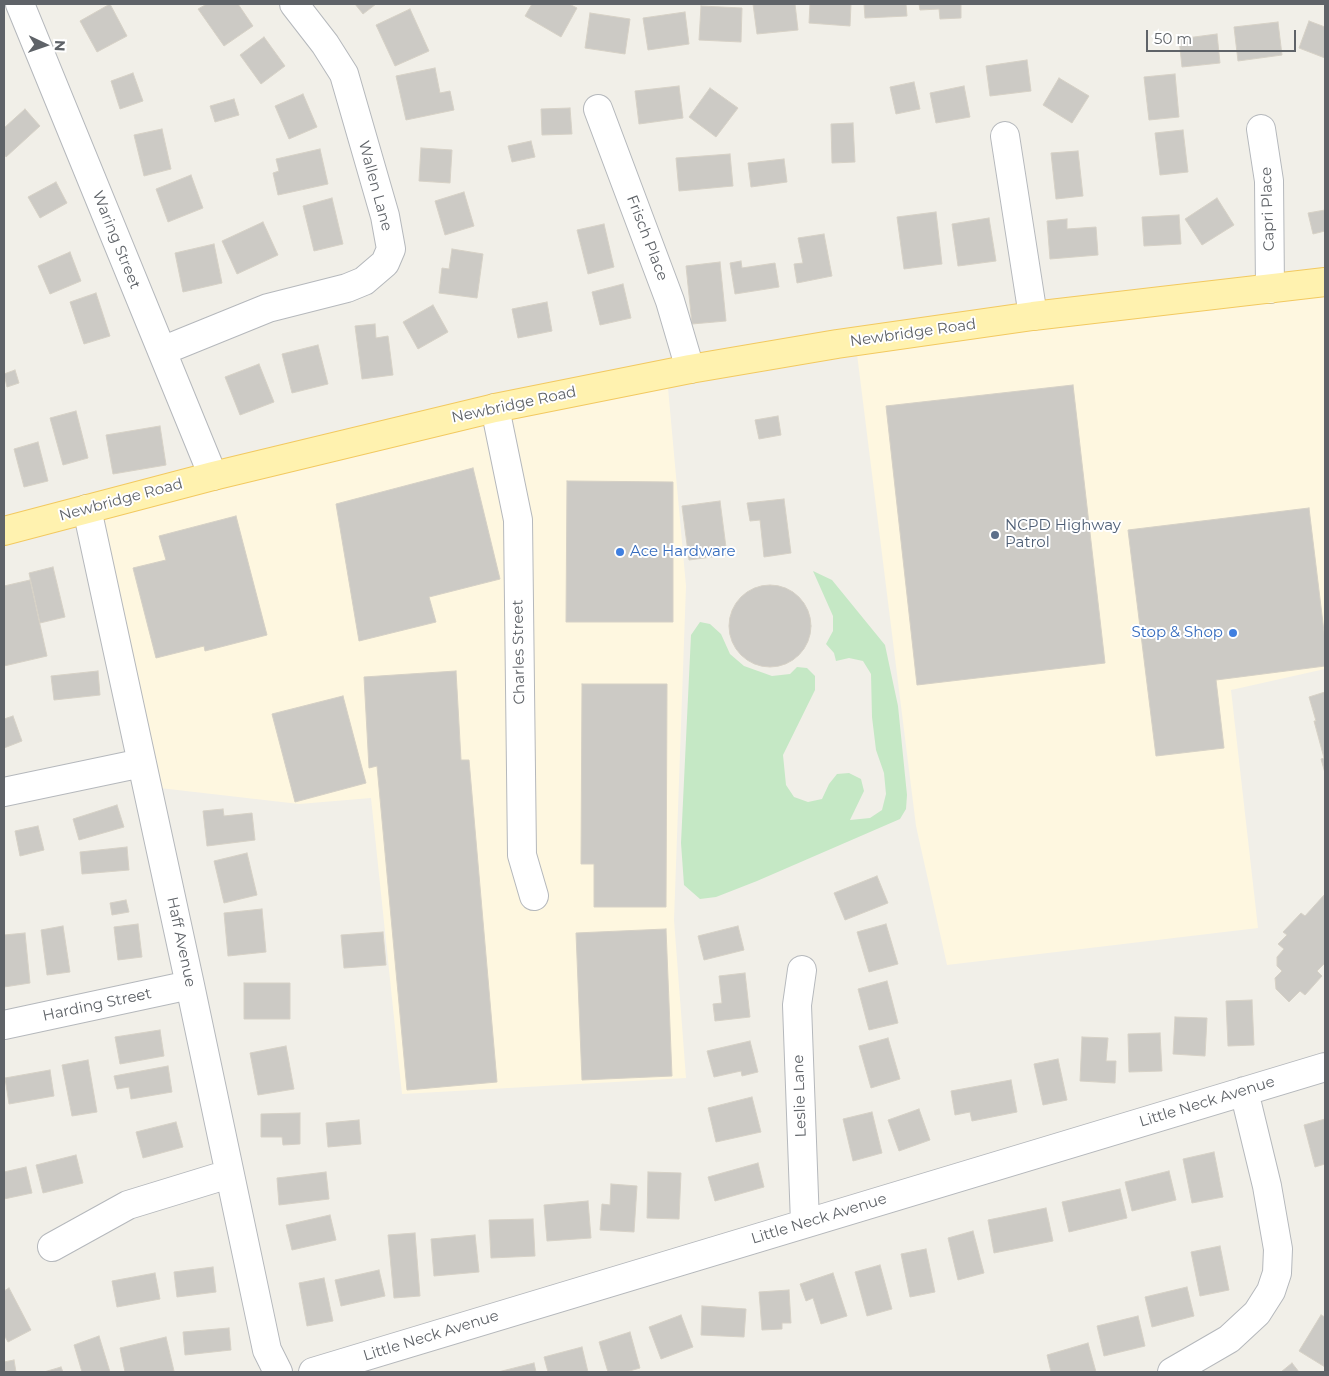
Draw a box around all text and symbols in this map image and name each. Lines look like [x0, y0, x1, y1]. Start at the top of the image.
north arrow [20, 20, 70, 70]
scale bar [1149, 20, 1299, 52]
text: 50 m [1154, 29, 1192, 48]
text: N [51, 40, 69, 52]
street label: Wallen Lane [354, 139, 396, 233]
street label: Capri Place [1258, 166, 1278, 252]
street label: Waring Street [88, 188, 144, 292]
street label: Frisch Place [622, 193, 672, 283]
street label: Newbridge Road [849, 315, 977, 351]
street label: Newbridge Road [450, 383, 578, 427]
street label: Newbridge Road [57, 475, 185, 525]
place label: NCPD Highway Patrol [1005, 517, 1121, 552]
marker: NCPD Highway Patrol [989, 529, 1001, 541]
place label: Ace Hardware [630, 543, 736, 561]
marker: Ace Hardware [614, 546, 626, 558]
street label: Charles Street [509, 599, 529, 705]
place label: Stop & Shop [1132, 624, 1223, 642]
marker: Stop & Shop [1227, 627, 1239, 639]
street label: Haff Avenue [163, 895, 199, 989]
street label: Harding Street [41, 985, 153, 1025]
street label: Leslie Lane [790, 1054, 810, 1138]
street label: Little Neck Avenue [1137, 1073, 1277, 1131]
street label: Little Neck Avenue [749, 1190, 889, 1248]
street label: Little Neck Avenue [361, 1307, 501, 1365]

